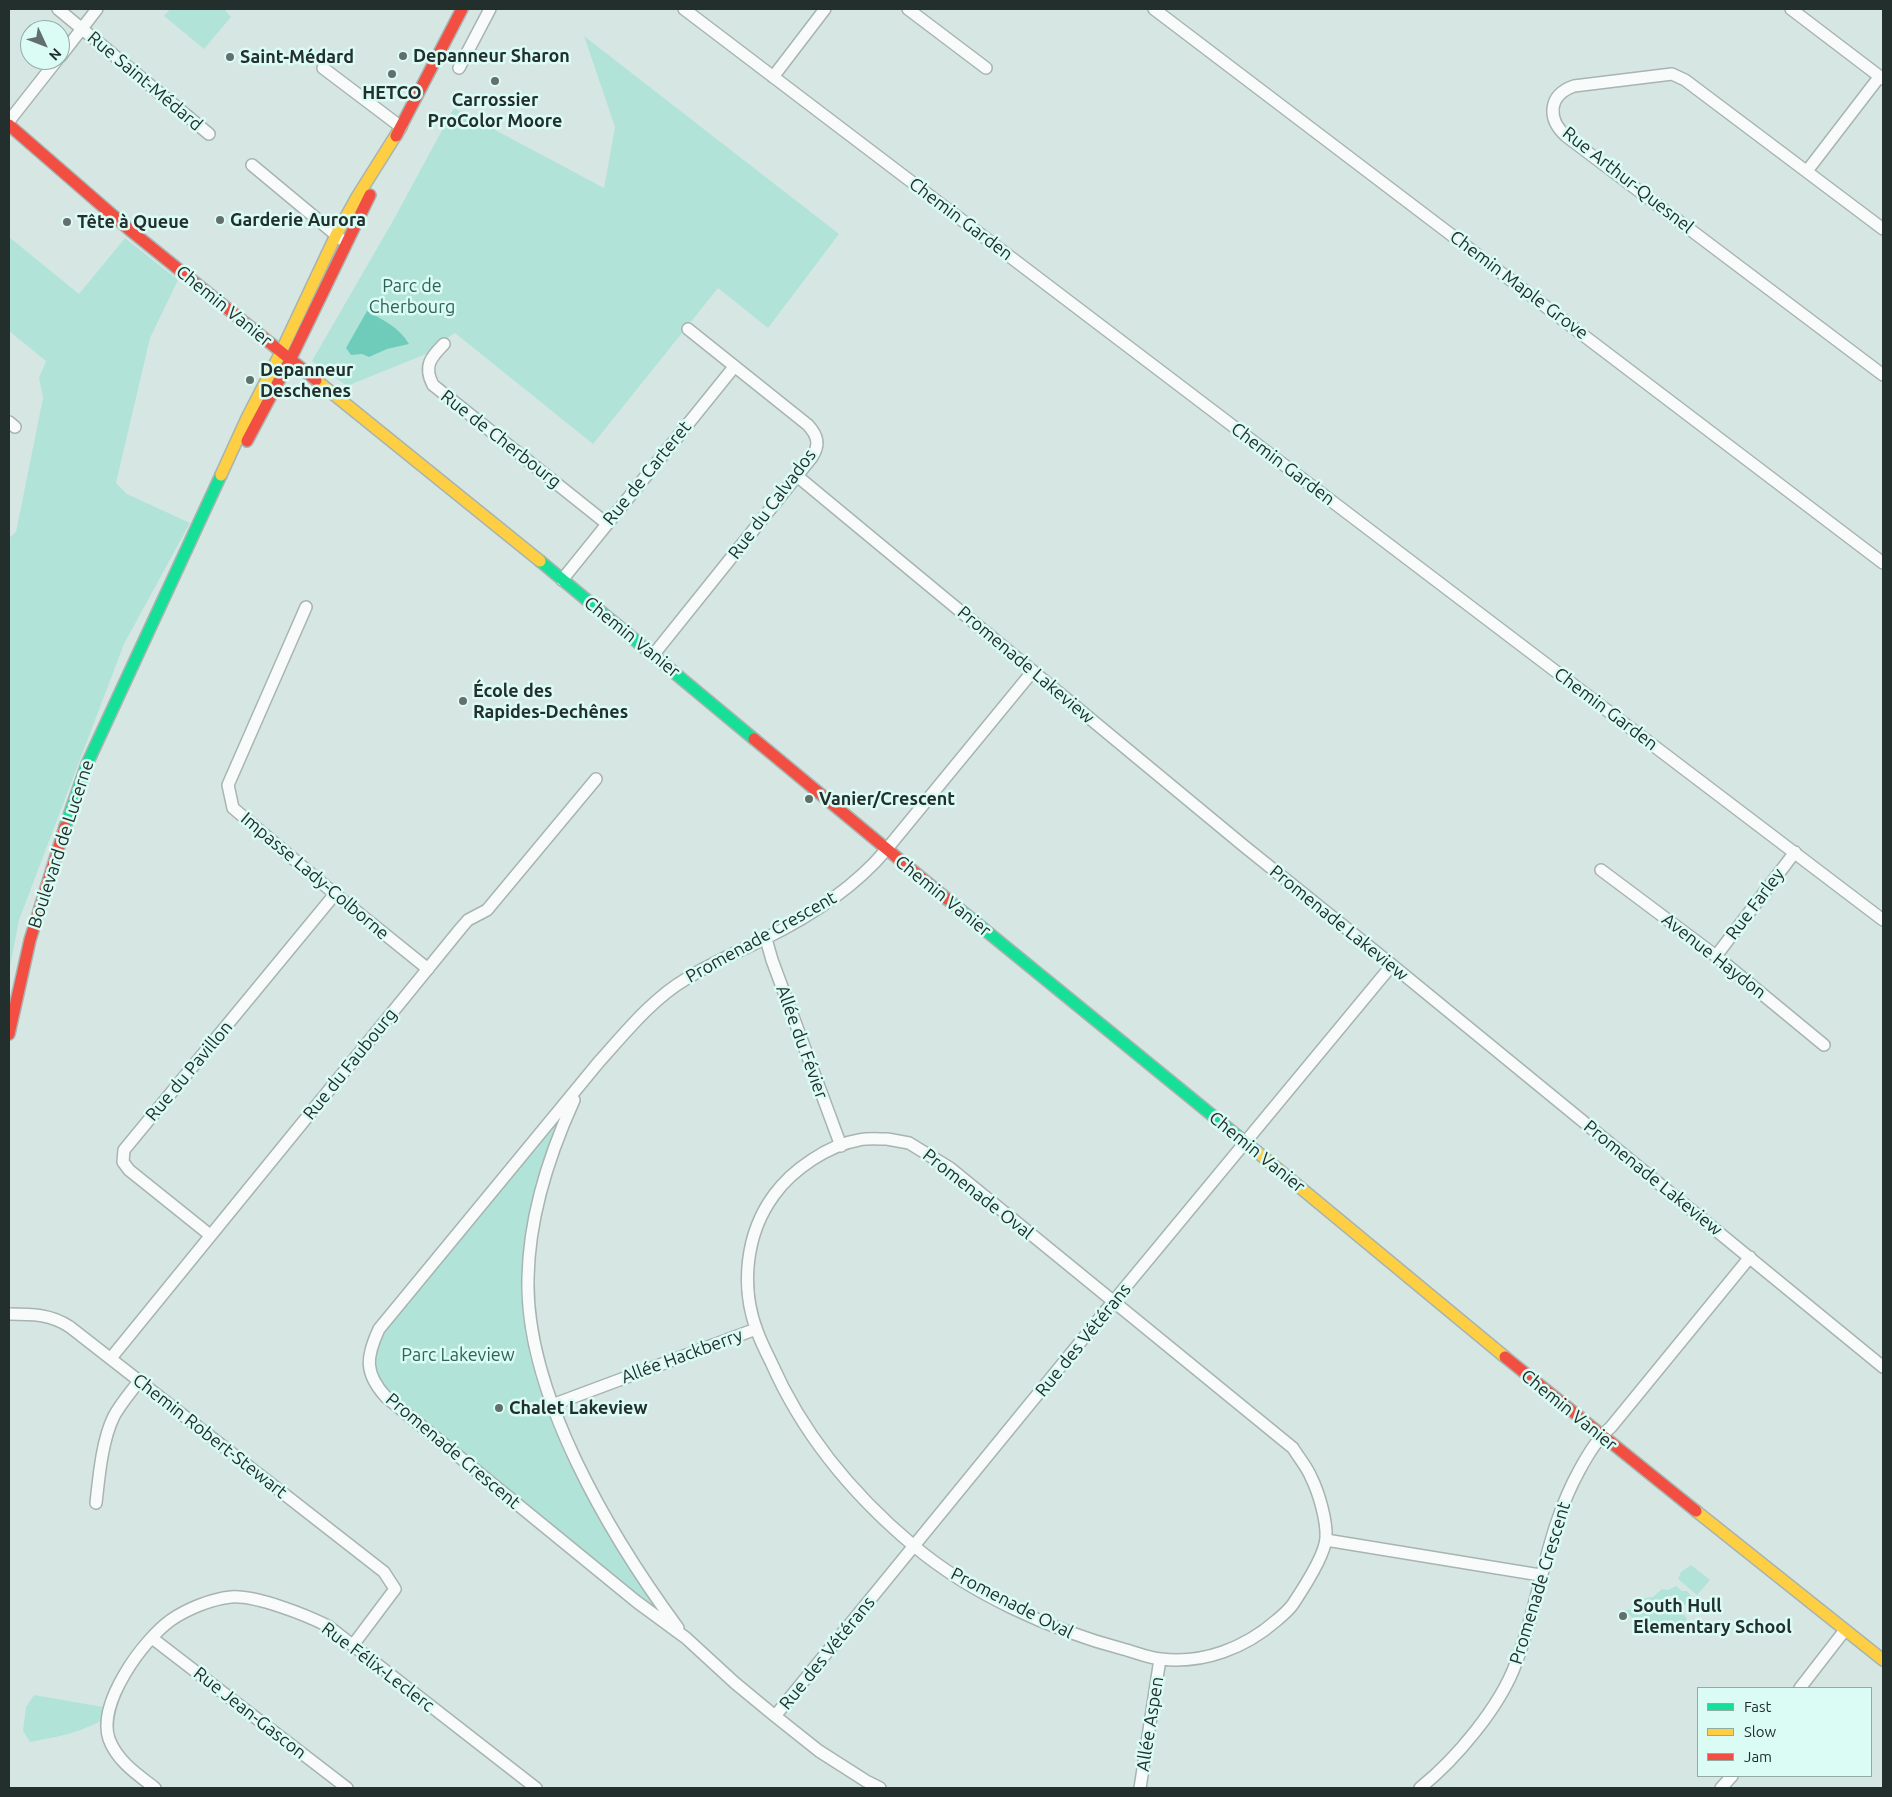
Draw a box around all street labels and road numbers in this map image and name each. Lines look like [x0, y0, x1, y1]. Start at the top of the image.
street label: Rue Saint-Médard [83, 27, 207, 135]
street label: Rue Arthur-Quesnel [1558, 122, 1698, 238]
street label: Chemin Garden [905, 173, 1017, 265]
street label: Chemin Maple Grove [1446, 226, 1592, 344]
street label: Chemin Vanier [172, 261, 276, 351]
street label: Rue de Cherbourg [437, 385, 565, 493]
street label: Rue de Carteret [598, 416, 696, 530]
street label: Chemin Garden [1227, 418, 1339, 510]
street label: Rue du Calvados [724, 445, 820, 563]
street label: Chemin Vanier [580, 592, 684, 682]
street label: Promenade Lakeview [953, 601, 1099, 729]
street label: Chemin Garden [1550, 663, 1662, 755]
street label: Boulevard de Lucerne [24, 757, 98, 931]
street label: Impasse Lady-Colborne [236, 808, 394, 944]
street label: Chemin Vanier [891, 851, 995, 941]
street label: Promenade Lakeview [1265, 861, 1413, 985]
street label: Rue Farley [1721, 864, 1789, 944]
street label: Promenade Crescent [682, 887, 840, 987]
street label: Avenue Haydon [1658, 909, 1770, 1003]
street label: Allée du Févier [771, 982, 833, 1102]
street label: Rue du Faubourg [298, 1004, 402, 1124]
street label: Rue du Pavillon [141, 1017, 237, 1125]
street label: Chemin Vanier [1205, 1107, 1309, 1197]
street label: Promenade Lakeview [1579, 1116, 1727, 1240]
street label: Promenade Oval [918, 1144, 1038, 1244]
street label: Rue des Vétérans [1031, 1279, 1135, 1401]
street label: Allée Hackberry [618, 1324, 746, 1388]
street label: Chemin Vanier [1517, 1365, 1621, 1455]
street label: Chemin Robert-Stewart [129, 1369, 291, 1503]
street label: Promenade Crescent [381, 1388, 525, 1514]
street label: Promenade Crescent [1505, 1499, 1575, 1667]
street label: Promenade Oval [947, 1563, 1077, 1643]
street label: Rue des Vétérans [775, 1592, 879, 1714]
street label: Rue Félix-Leclerc [317, 1618, 439, 1716]
street label: Rue Jean-Gascon [189, 1662, 311, 1764]
street label: Allée Aspen [1132, 1675, 1168, 1773]

